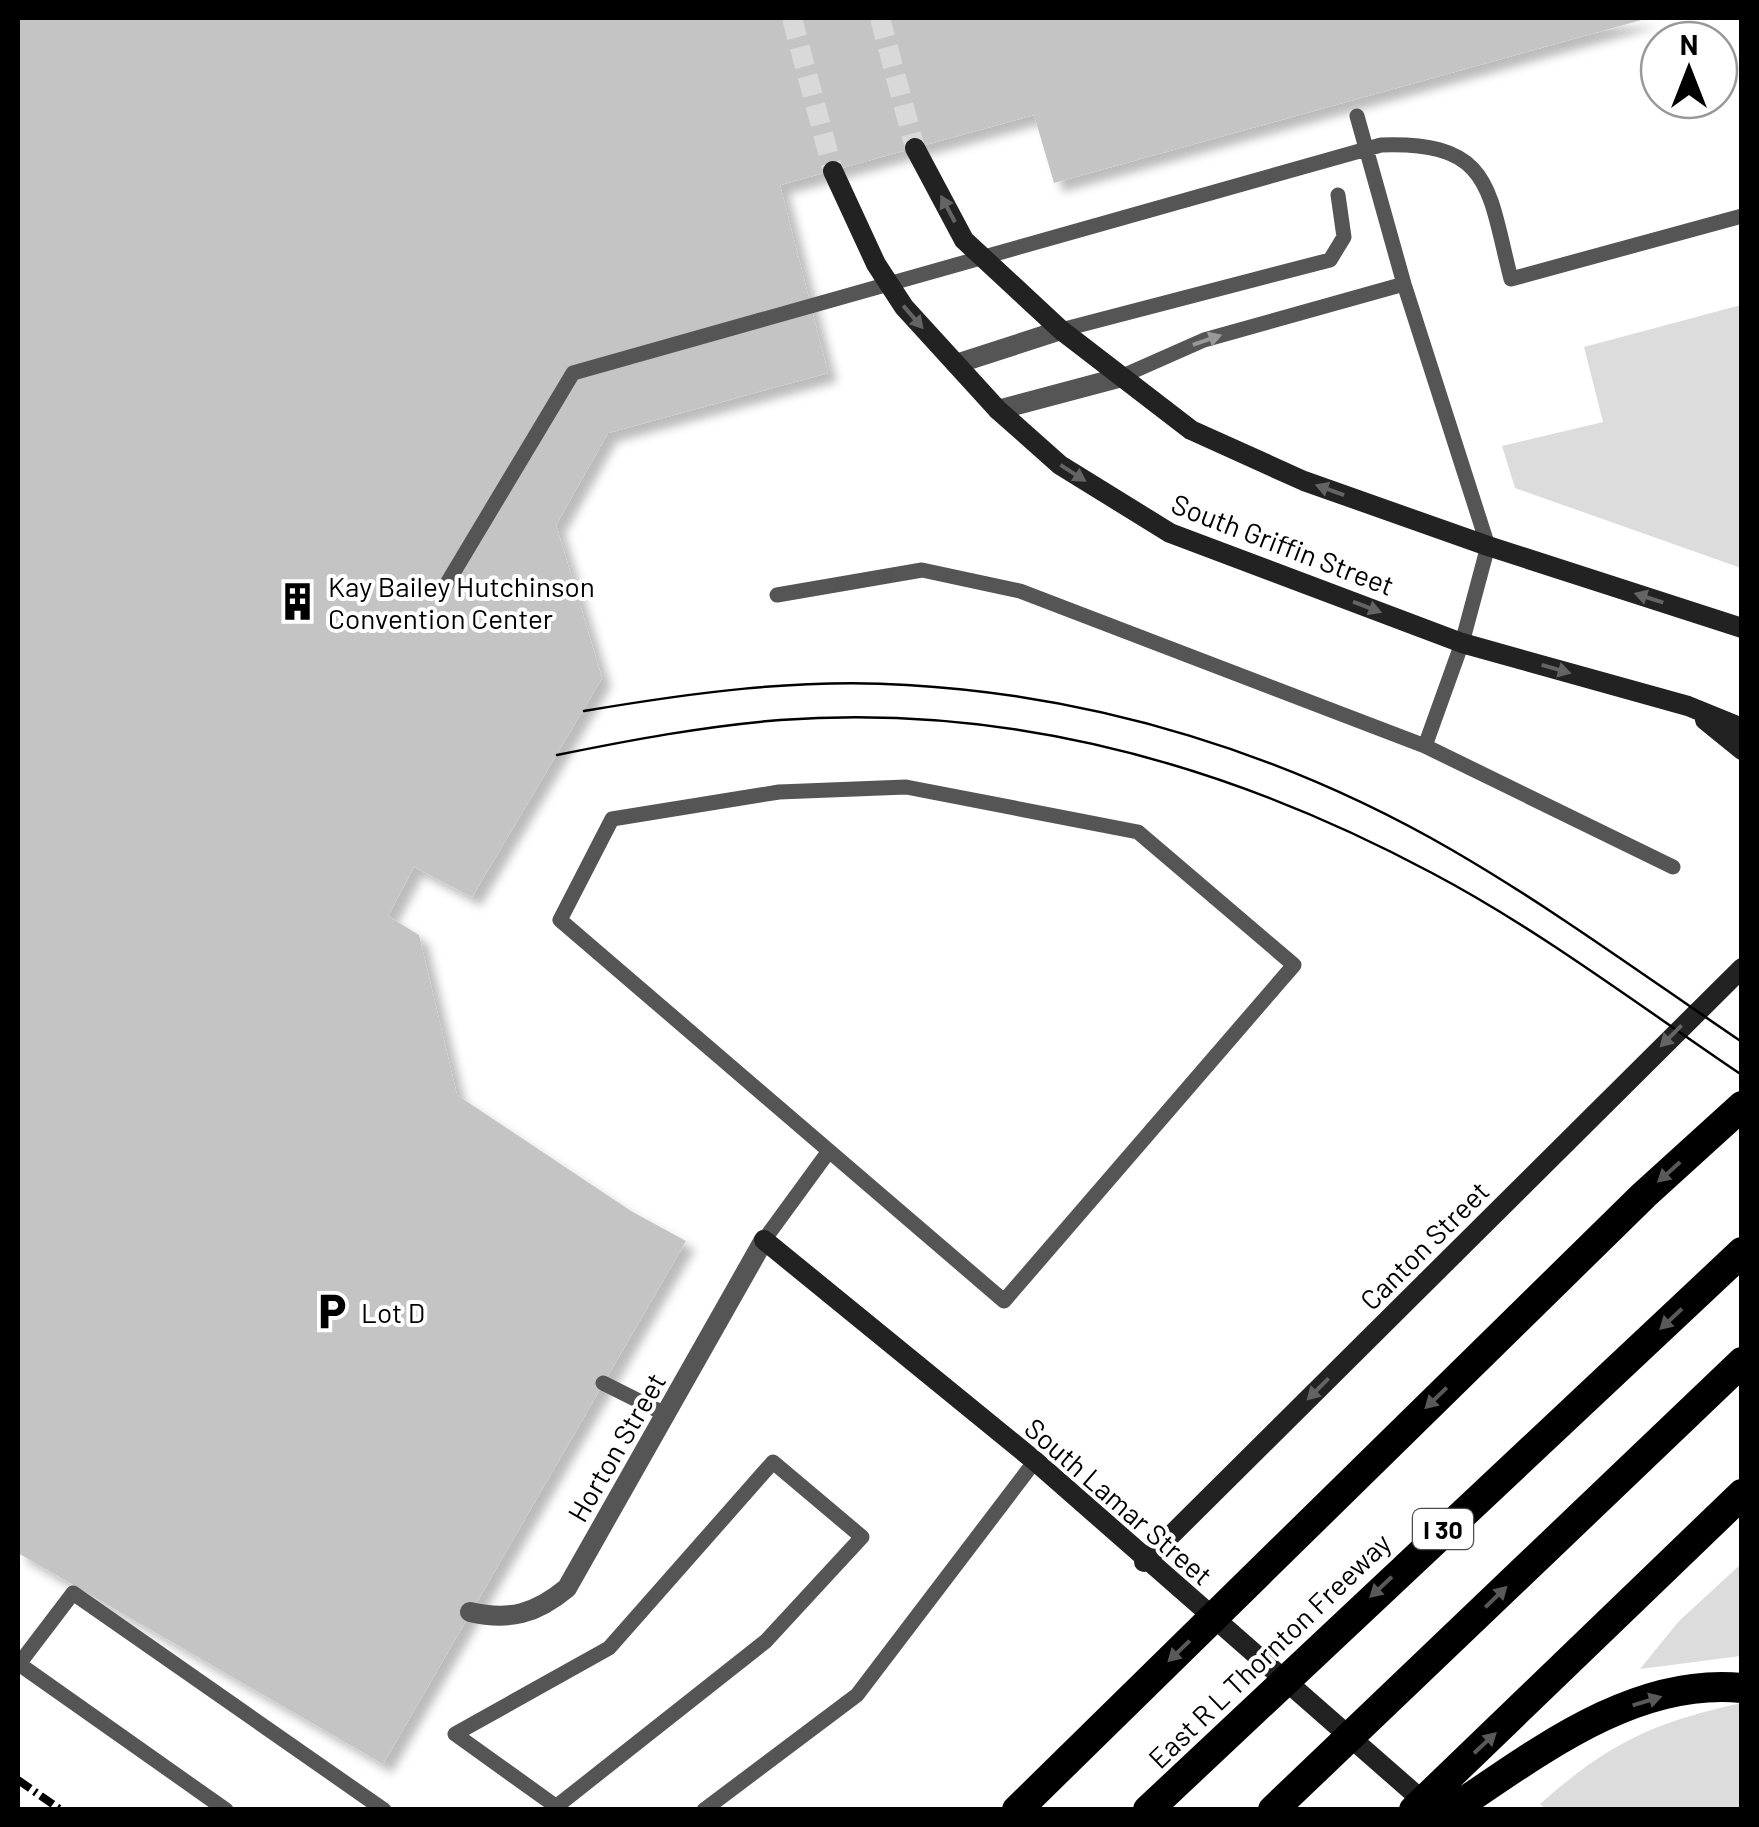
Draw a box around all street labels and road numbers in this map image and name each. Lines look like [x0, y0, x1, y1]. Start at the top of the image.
street label: South Griffin Street [1167, 486, 1399, 602]
street label: Canton Street [1352, 1173, 1496, 1317]
street label: Horton Street [560, 1366, 672, 1528]
street label: South Lamar Street [1018, 1410, 1220, 1592]
road number: I 30 [1413, 1509, 1473, 1549]
street label: East R L Thornton Freeway [1141, 1525, 1397, 1775]

